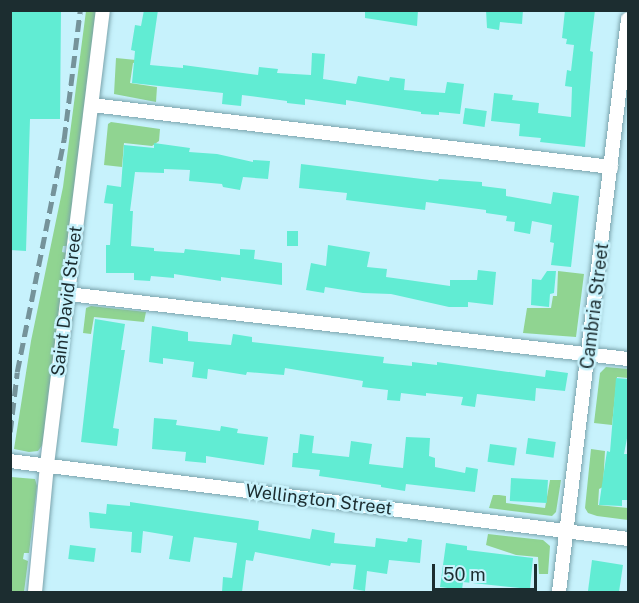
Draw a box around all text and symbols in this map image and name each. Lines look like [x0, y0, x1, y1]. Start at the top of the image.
street label: Saint David Street [47, 225, 87, 377]
street label: Cambria Street [577, 242, 613, 370]
street label: Wellington Street [244, 480, 394, 520]
scale bar [435, 552, 540, 590]
text: 50 m [443, 564, 486, 585]

